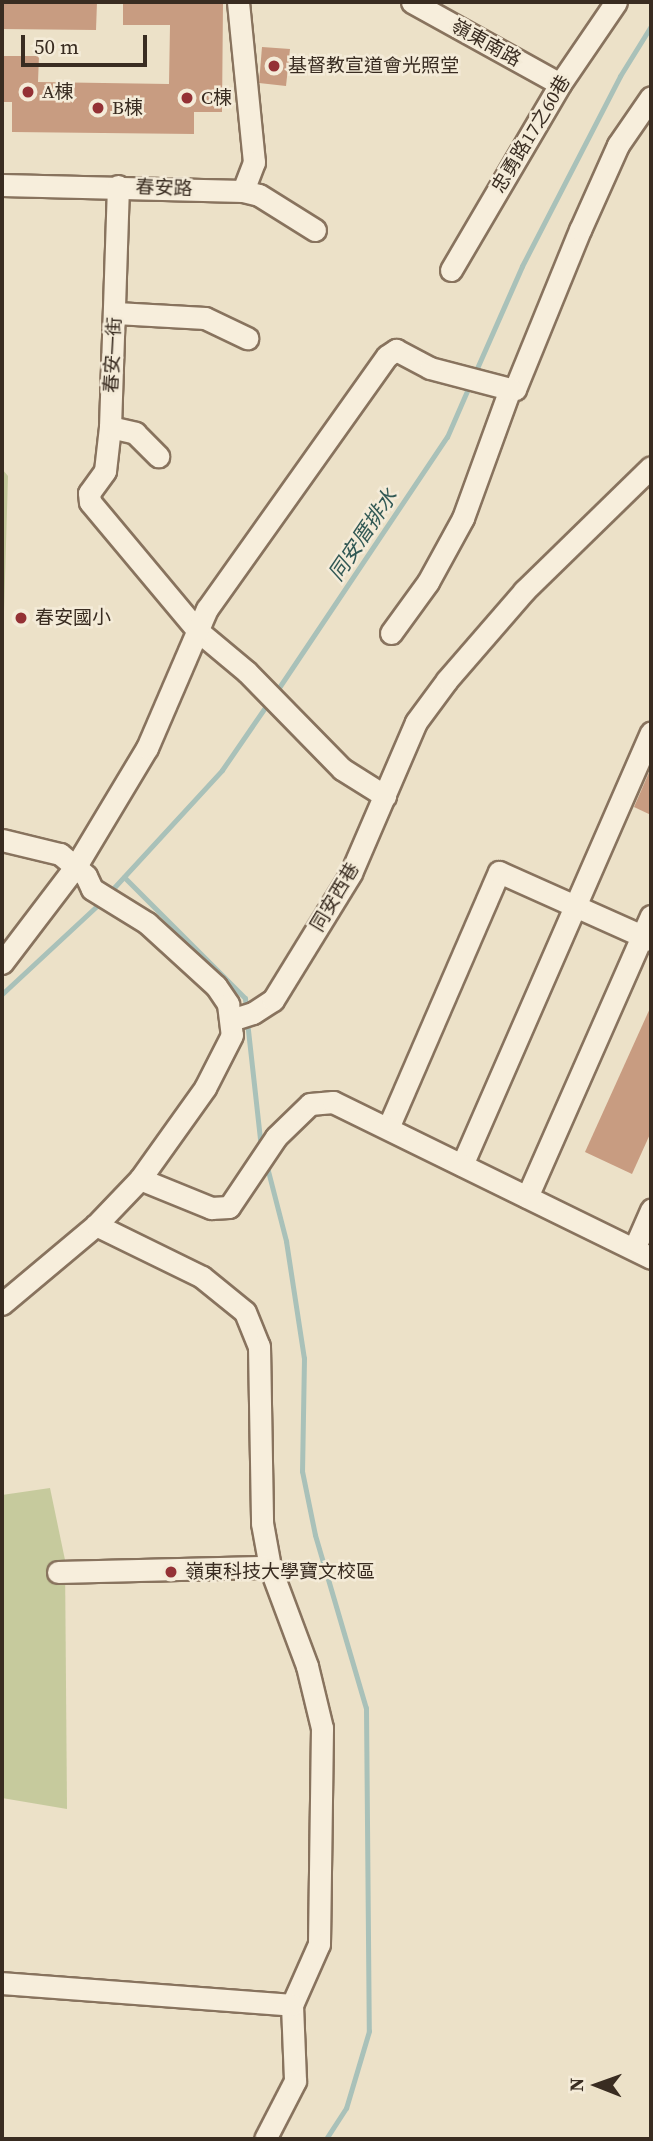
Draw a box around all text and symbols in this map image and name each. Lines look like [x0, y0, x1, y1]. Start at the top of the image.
street label: 嶺東南路 [447, 15, 525, 71]
scale bar [24, 21, 150, 65]
text: 50 m [34, 32, 79, 61]
place label: 基督教宣道會光照堂 [288, 55, 459, 77]
marker: 基督教宣道會光照堂 [266, 58, 282, 74]
street label: 忠勇路17之60巷 [487, 71, 575, 197]
place label: A棟 [42, 81, 74, 103]
marker: A棟 [20, 84, 36, 100]
place label: C棟 [201, 87, 232, 109]
marker: C棟 [179, 90, 195, 106]
place label: B棟 [112, 97, 143, 119]
marker: B棟 [90, 100, 106, 116]
street label: 春安路 [135, 176, 193, 200]
street label: 春安一街 [100, 316, 126, 394]
water label: 同安厝排水 [323, 484, 403, 586]
place label: 春安國小 [35, 607, 111, 629]
marker: 春安國小 [13, 610, 29, 626]
street label: 同安西巷 [306, 859, 364, 935]
place label: 嶺東科技大學寶文校區 [185, 1561, 375, 1583]
marker: 嶺東科技大學寶文校區 [163, 1564, 179, 1580]
north arrow [562, 2050, 632, 2120]
text: N [563, 2077, 589, 2092]

